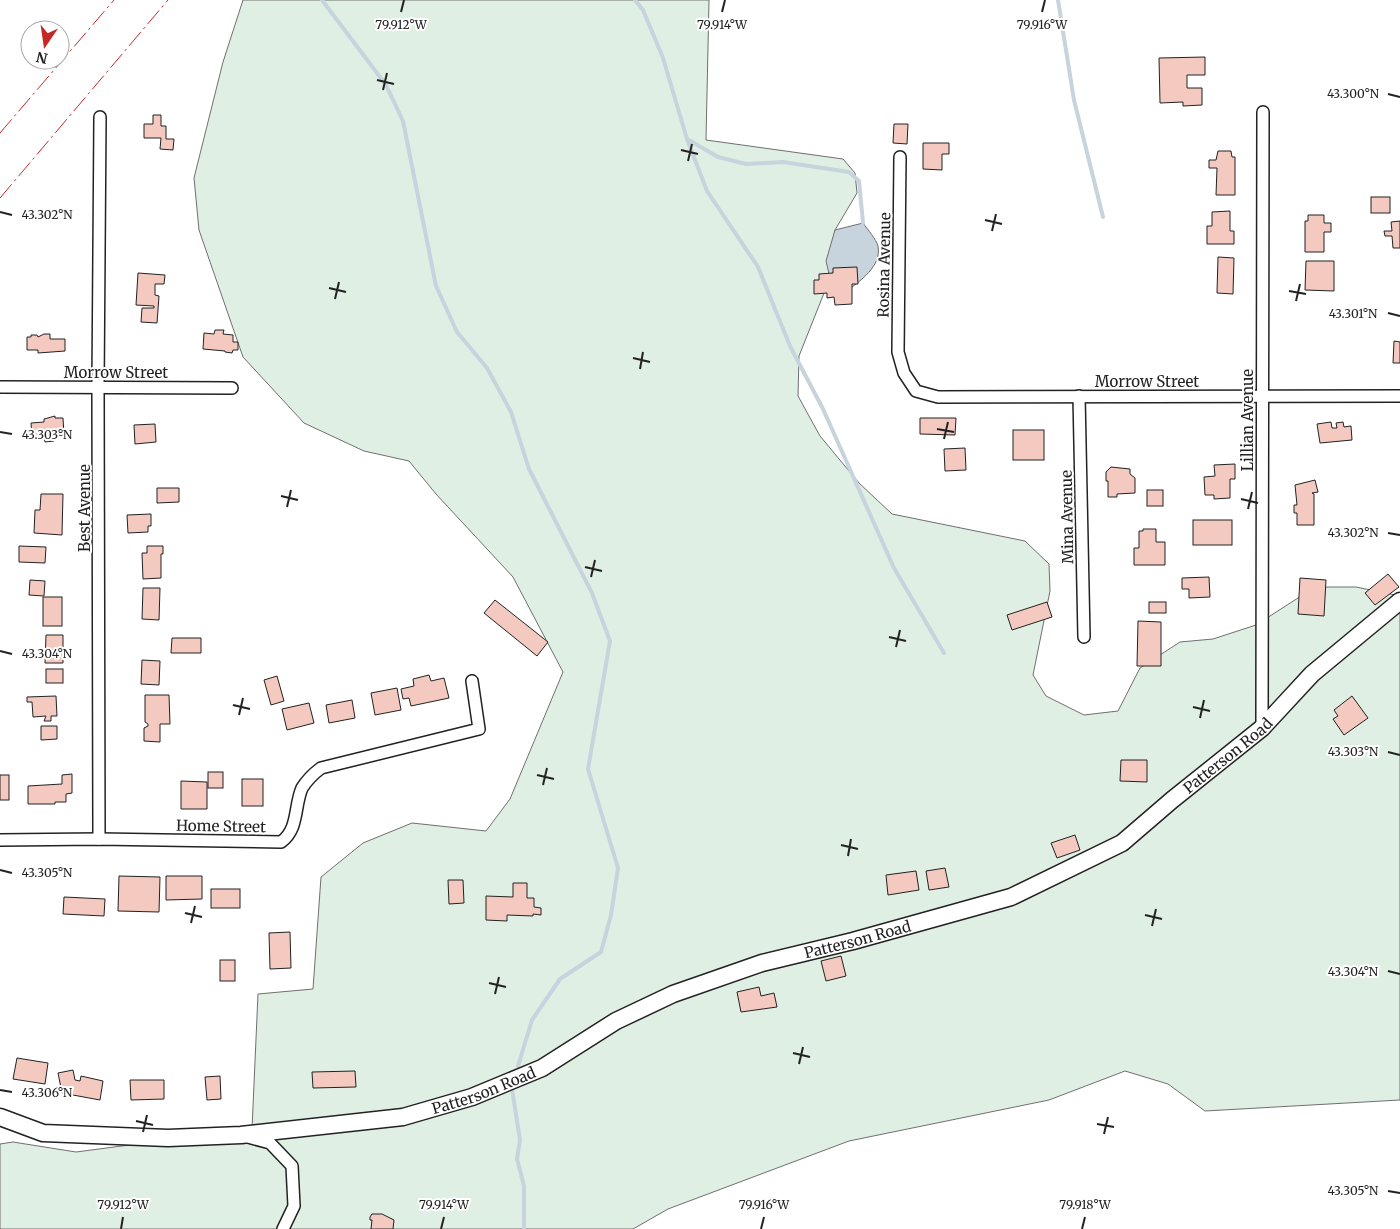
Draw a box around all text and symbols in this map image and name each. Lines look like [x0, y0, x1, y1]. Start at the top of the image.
text: 79.912°W [375, 17, 428, 32]
text: 79.914°W [697, 17, 748, 32]
text: 79.916°W [1017, 17, 1068, 32]
north arrow [20, 20, 70, 70]
text: N [35, 48, 49, 68]
text: 43.300°N [1327, 86, 1380, 101]
text: 43.302°N [22, 207, 73, 222]
street label: Rosina Avenue [874, 212, 894, 318]
text: 43.301°N [1329, 306, 1378, 321]
street label: Morrow Street [64, 363, 168, 382]
street label: Lillian Avenue [1238, 369, 1257, 471]
street label: Morrow Street [1095, 372, 1199, 391]
text: 43.303°N [22, 427, 73, 442]
street label: Best Avenue [75, 464, 94, 552]
street label: Mina Avenue [1057, 470, 1077, 564]
text: 43.302°N [1328, 525, 1379, 540]
text: 43.304°N [22, 646, 73, 661]
street label: Patterson Road [1179, 714, 1276, 797]
text: 43.303°N [1328, 744, 1379, 759]
street label: Home Street [176, 816, 266, 836]
text: 43.305°N [22, 865, 73, 880]
street label: Patterson Road [802, 916, 913, 962]
text: 43.304°N [1328, 964, 1379, 979]
street label: Patterson Road [429, 1062, 538, 1118]
text: 43.306°N [22, 1085, 73, 1100]
text: 43.305°N [1328, 1183, 1379, 1198]
text: 79.912°W [97, 1197, 150, 1212]
text: 79.914°W [419, 1197, 470, 1212]
text: 79.916°W [739, 1197, 790, 1212]
text: 79.918°W [1059, 1197, 1112, 1212]

